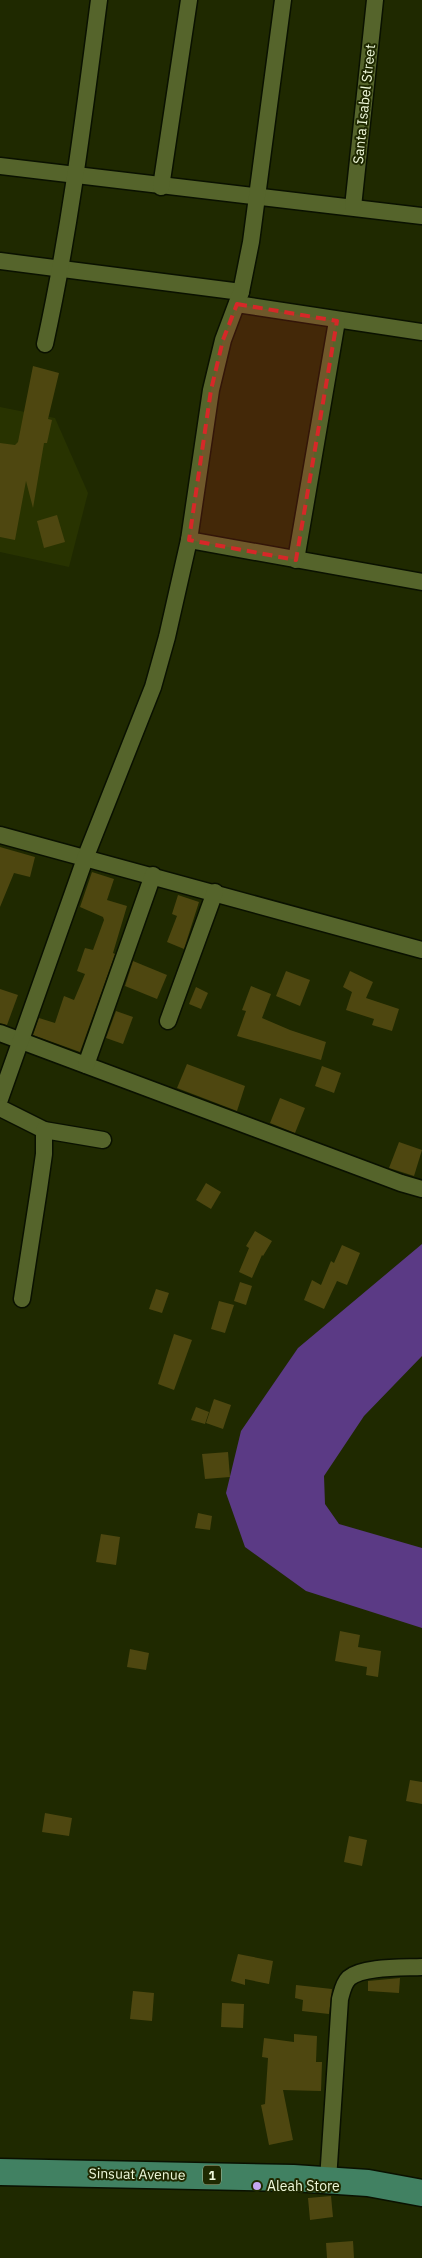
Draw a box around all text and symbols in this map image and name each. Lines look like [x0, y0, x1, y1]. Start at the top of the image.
street label: Santa Isabel Street [349, 43, 379, 165]
street label: Sinsuat Avenue [88, 2164, 186, 2184]
road number: 1 [203, 2166, 221, 2184]
place label: Aleah Store [267, 2177, 340, 2195]
marker: Aleah Store [251, 2180, 263, 2192]

